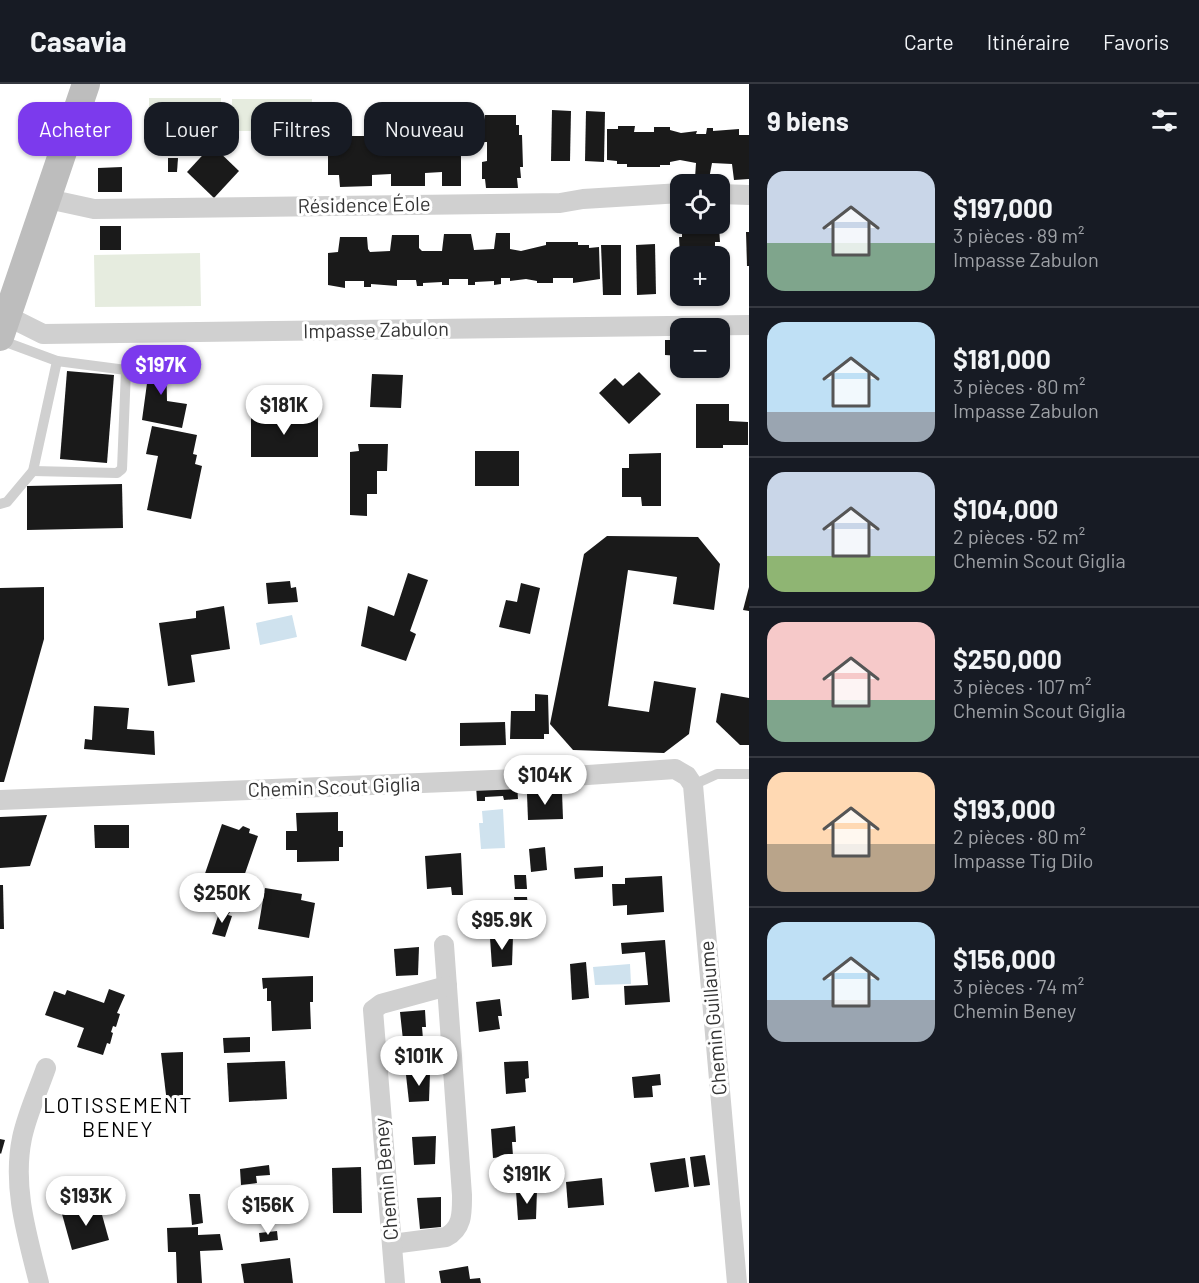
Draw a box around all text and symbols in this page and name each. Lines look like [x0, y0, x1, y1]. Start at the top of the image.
text: Casavia [30, 24, 127, 58]
text: Carte [904, 29, 954, 54]
text: Itinéraire [987, 29, 1070, 54]
text: Favoris [1103, 29, 1169, 54]
chip: Acheter [18, 102, 132, 156]
chip: Louer [144, 102, 239, 156]
chip: Filtres [251, 102, 352, 156]
chip: Nouveau [364, 102, 485, 156]
icon: filters [1148, 104, 1181, 137]
text: 9 biens [767, 105, 849, 136]
map controls [670, 174, 730, 378]
button: locate [670, 174, 730, 234]
street label: Résidence Éole [297, 191, 431, 217]
text: $197,000 [953, 192, 1053, 223]
icon: home [815, 195, 887, 267]
text: 3 pièces · 89 m² [953, 223, 1085, 247]
button: + [670, 246, 730, 306]
text: Impasse Zabulon [953, 247, 1099, 271]
street label: Impasse Zabulon [303, 316, 449, 342]
button: − [670, 318, 730, 378]
text: $181,000 [953, 343, 1051, 374]
pin: $197K [119, 345, 203, 396]
icon: home [815, 346, 887, 418]
text: $197K [135, 352, 187, 376]
text: 3 pièces · 80 m² [953, 374, 1086, 398]
pin: $181K [242, 385, 326, 436]
text: $181K [260, 392, 308, 416]
text: Impasse Zabulon [953, 398, 1099, 422]
text: $104,000 [953, 493, 1058, 524]
icon: home [815, 496, 887, 568]
text: 2 pièces · 52 m² [953, 524, 1085, 548]
text: Chemin Scout Giglia [953, 548, 1126, 572]
text: $250,000 [953, 643, 1062, 674]
icon: home [815, 646, 887, 718]
text: 3 pièces · 107 m² [953, 674, 1092, 698]
text: Chemin Scout Giglia [953, 698, 1126, 722]
pin: $104K [503, 755, 587, 806]
text: $104K [518, 762, 572, 786]
street label: Chemin Scout Giglia [247, 771, 421, 801]
text: $193,000 [953, 793, 1056, 824]
icon: home [815, 796, 887, 868]
text: 2 pièces · 80 m² [953, 824, 1086, 848]
text: Impasse Tig Dilo [953, 848, 1093, 872]
pin: $250K [180, 873, 264, 924]
text: $250K [193, 880, 251, 904]
pin: $95.9K [453, 900, 551, 951]
text: $95.9K [471, 907, 533, 931]
street label: Chemin Guillaume [693, 940, 731, 1096]
text: $156,000 [953, 943, 1056, 974]
icon: home [815, 946, 887, 1018]
text: 3 pièces · 74 m² [953, 974, 1084, 998]
text: Chemin Beney [953, 998, 1076, 1022]
pin: $101K [377, 1036, 461, 1087]
text: $101K [394, 1043, 444, 1067]
district label: LOTISSEMENT BENEY [43, 1092, 193, 1141]
street label: Chemin Beney [368, 1117, 402, 1242]
pin: $191K [485, 1154, 569, 1205]
text: $191K [503, 1161, 551, 1185]
pin: $193K [44, 1176, 128, 1227]
text: $193K [60, 1183, 112, 1207]
pin: $156K [226, 1185, 310, 1236]
text: $156K [242, 1192, 294, 1216]

